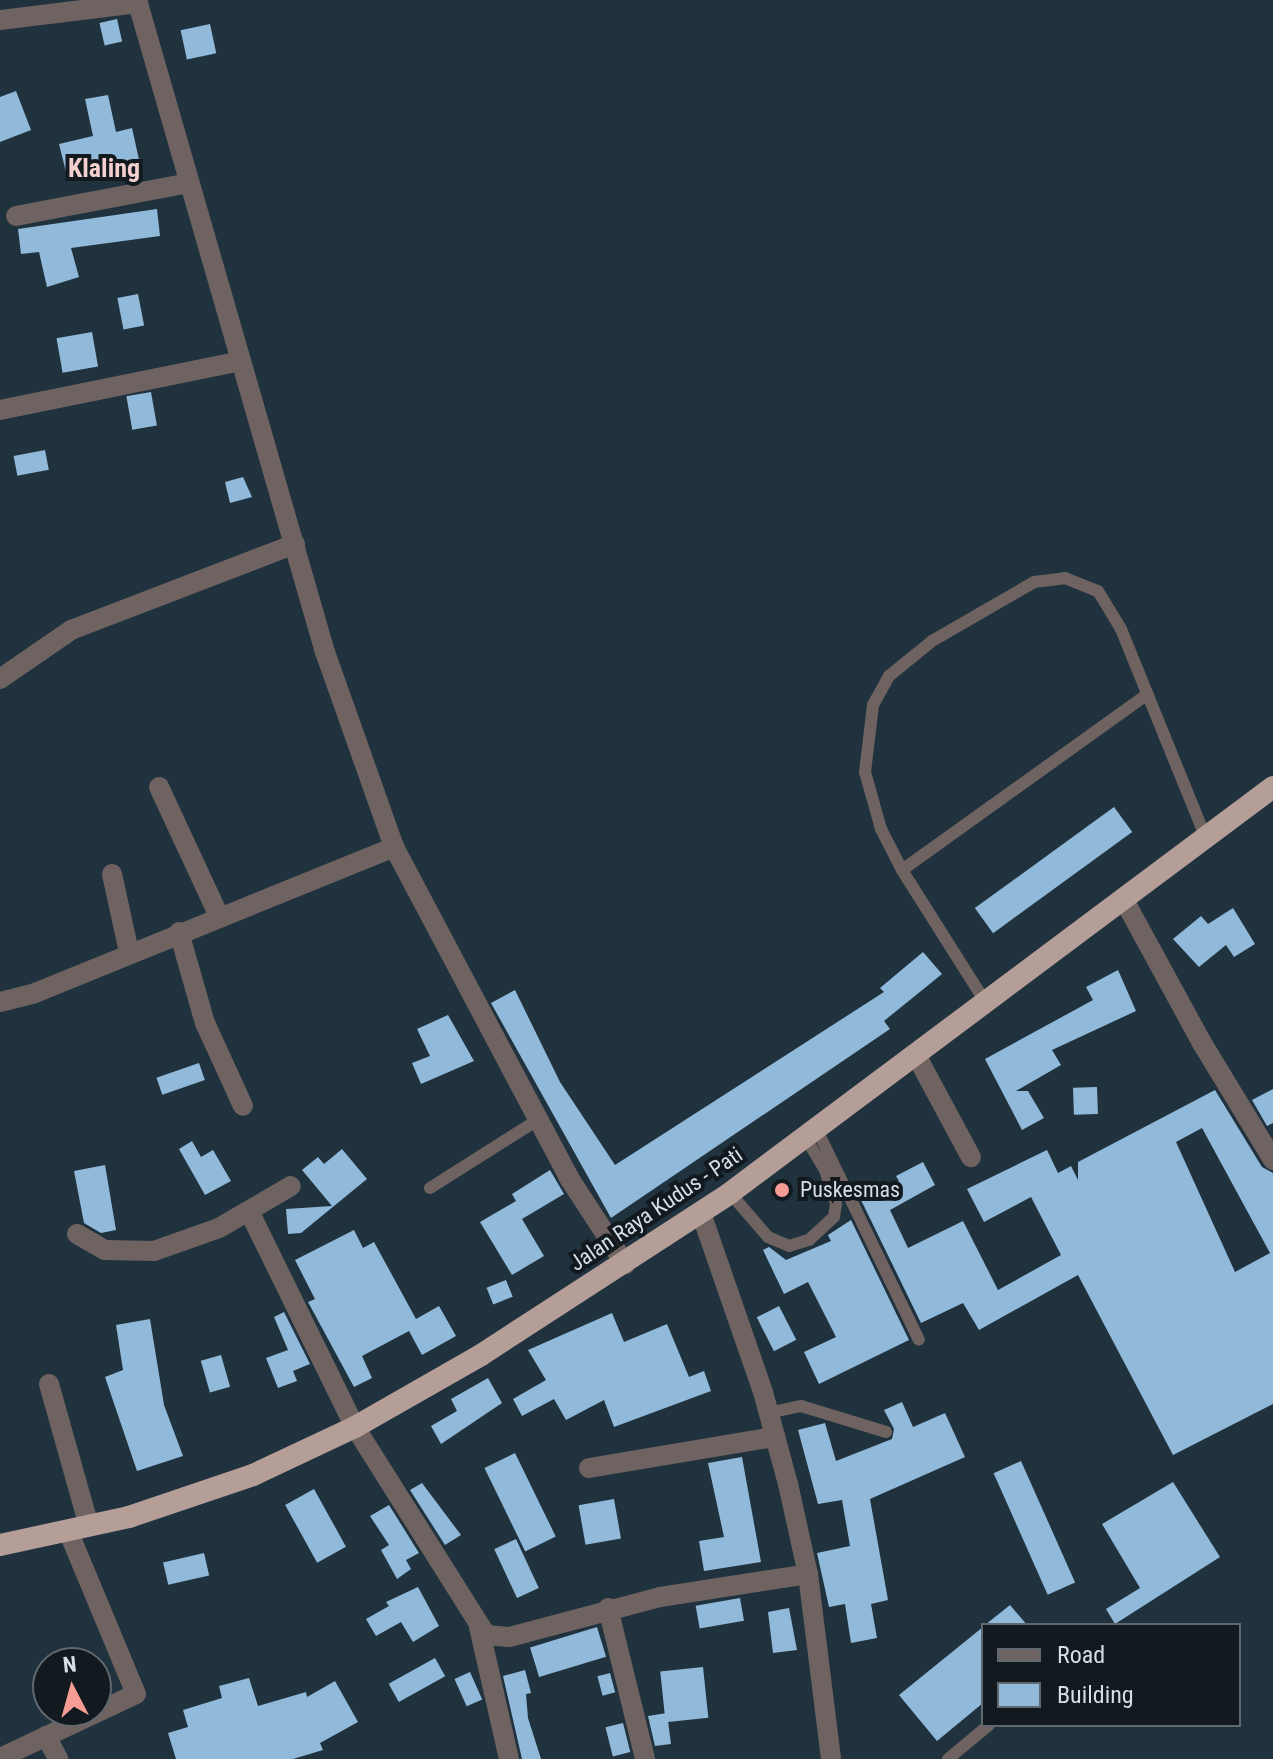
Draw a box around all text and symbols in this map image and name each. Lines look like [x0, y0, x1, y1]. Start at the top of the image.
district label: Klaling [68, 153, 140, 185]
street label: Jalan Raya Kudus - Pati [565, 1141, 747, 1277]
place label: Puskesmas [800, 1177, 900, 1203]
marker: Puskesmas [771, 1179, 793, 1201]
legend [981, 1623, 1241, 1727]
text: Road [1057, 1641, 1105, 1669]
north arrow [32, 1647, 112, 1727]
text: N [62, 1651, 78, 1678]
text: Building [1057, 1681, 1134, 1709]

